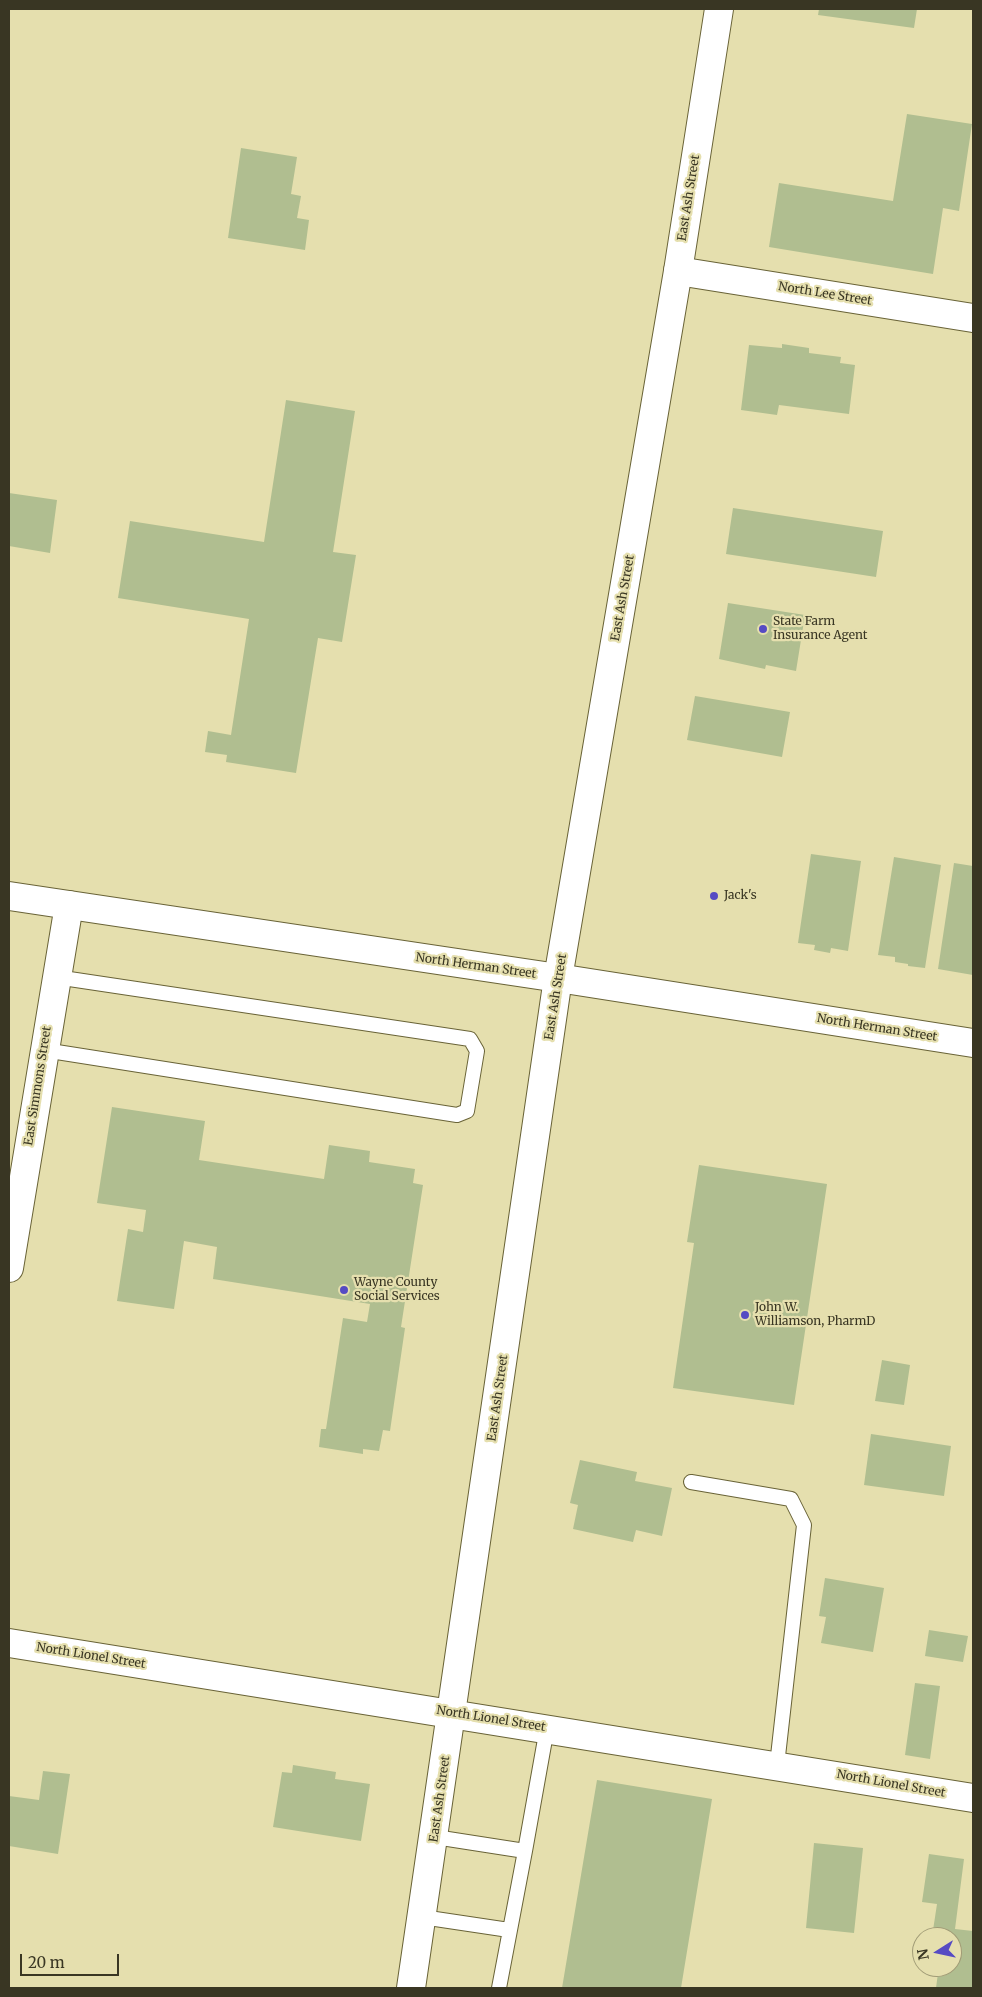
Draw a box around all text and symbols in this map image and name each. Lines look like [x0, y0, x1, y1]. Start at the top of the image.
street label: East Ash Street [675, 154, 703, 242]
street label: North Lee Street [777, 280, 873, 308]
street label: East Ash Street [608, 554, 638, 642]
place label: State Farm Insurance Agent [773, 615, 867, 643]
marker: State Farm Insurance Agent [757, 623, 769, 635]
place label: Jack's [724, 889, 757, 903]
marker: Jack's [708, 890, 720, 902]
street label: North Herman Street [415, 950, 537, 982]
street label: East Ash Street [542, 953, 570, 1041]
street label: North Herman Street [816, 1011, 938, 1045]
street label: East Simmons Street [21, 1025, 55, 1147]
place label: Wayne County Social Services [354, 1276, 440, 1304]
marker: Wayne County Social Services [338, 1284, 350, 1296]
place label: John W. Williamson, PharmD [755, 1301, 875, 1329]
marker: John W. Williamson, PharmD [739, 1309, 751, 1321]
street label: East Ash Street [485, 1354, 511, 1442]
street label: North Lionel Street [35, 1640, 147, 1672]
street label: North Lionel Street [435, 1703, 547, 1735]
street label: East Ash Street [427, 1755, 453, 1843]
street label: North Lionel Street [835, 1767, 947, 1801]
north arrow [912, 1927, 962, 1977]
scale bar [22, 1944, 121, 1976]
text: N [913, 1947, 933, 1961]
text: 20 m [28, 1953, 65, 1972]

